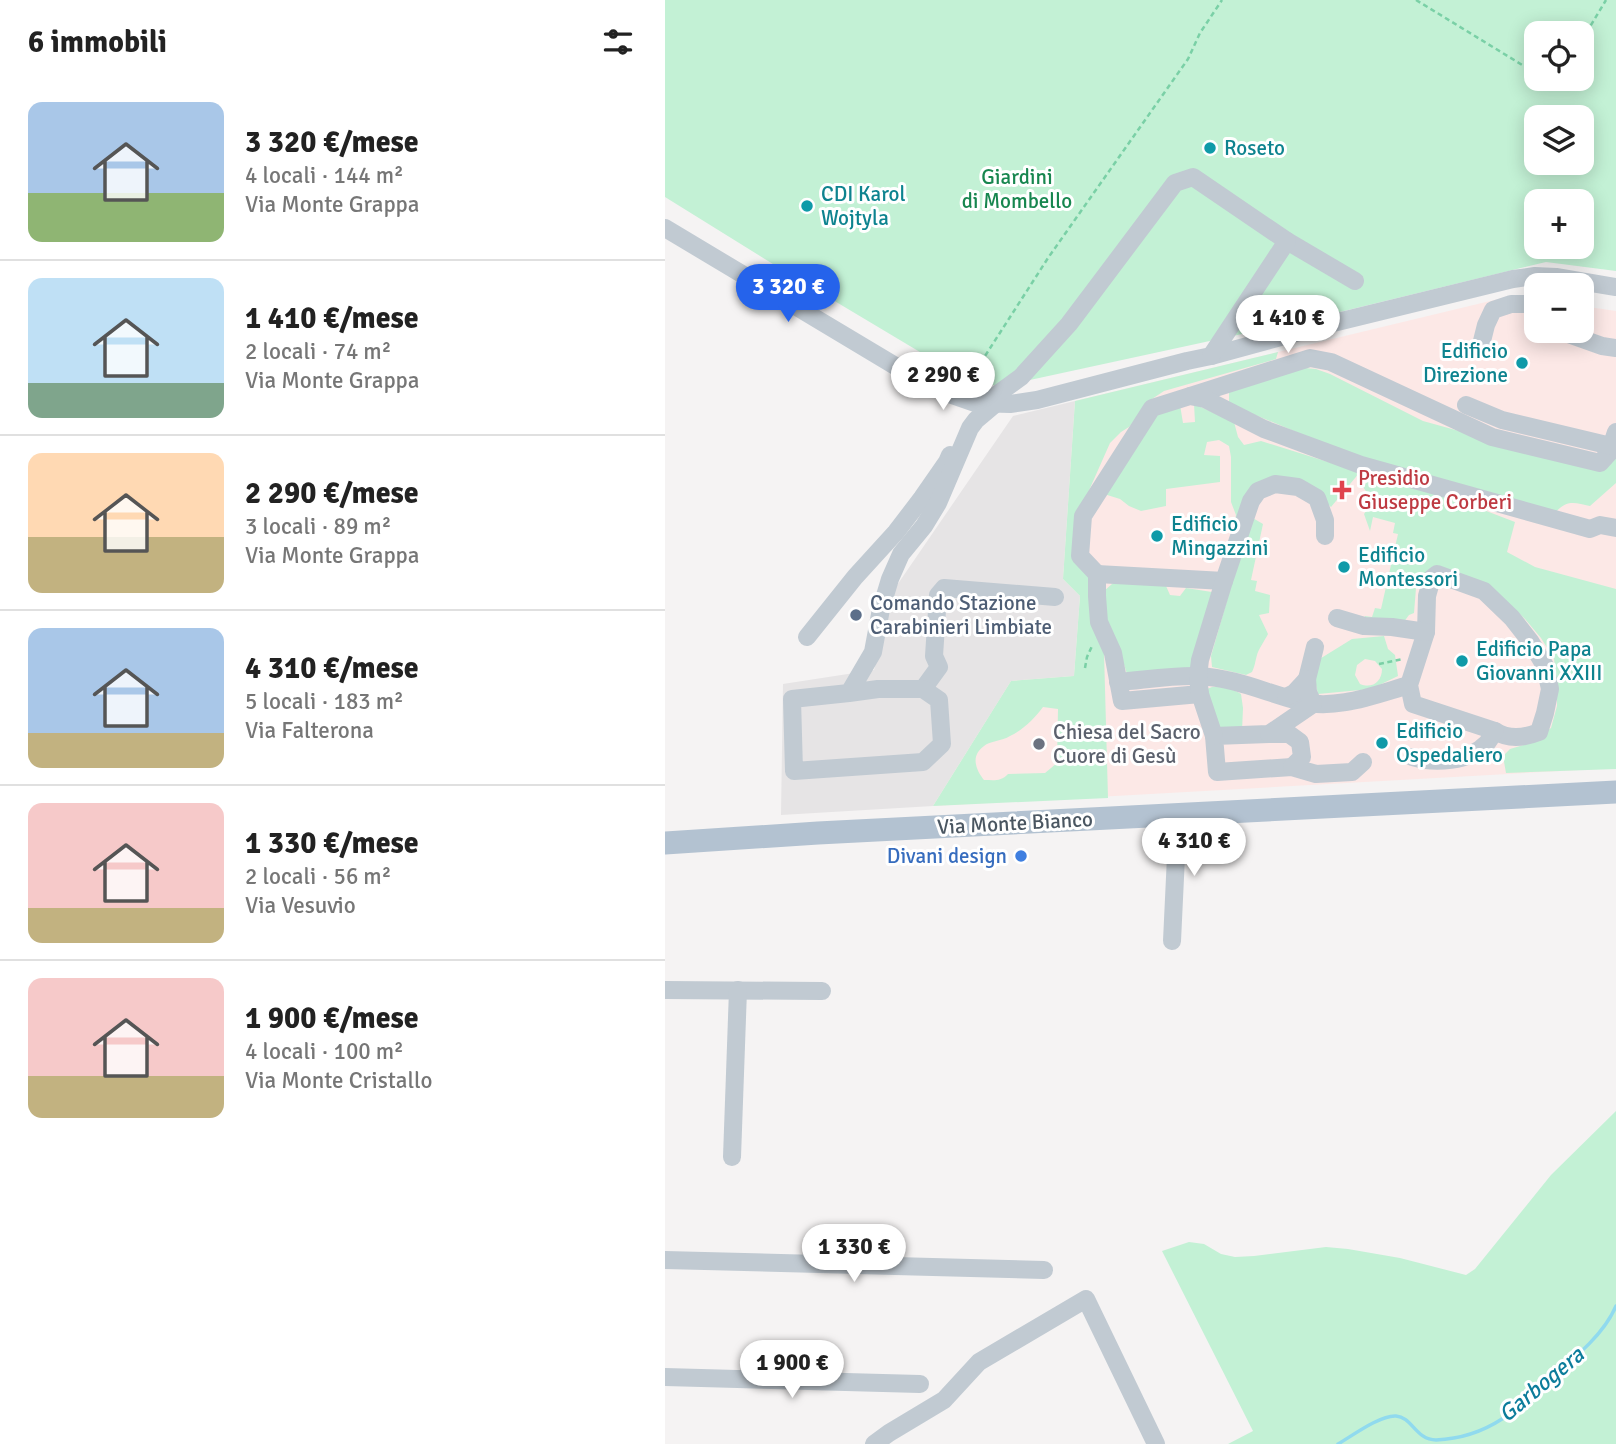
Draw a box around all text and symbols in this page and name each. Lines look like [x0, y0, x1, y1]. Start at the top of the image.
map controls [1524, 21, 1594, 343]
button: locate [1524, 21, 1594, 91]
icon: filters [599, 23, 637, 61]
text: 6 immobili [28, 24, 167, 61]
button: layers [1524, 105, 1594, 175]
text: 3 320 €/mese [245, 124, 419, 161]
icon: home [84, 130, 168, 214]
place label: Roseto [1224, 135, 1285, 161]
marker: Roseto [1202, 140, 1218, 156]
text: 4 locali · 144 m² [245, 161, 404, 190]
park label: Giardini di Mombello [962, 164, 1072, 214]
place label: CDI Karol Wojtyla [821, 181, 906, 231]
button: + [1524, 189, 1594, 259]
text: Via Monte Grappa [245, 190, 419, 219]
marker: CDI Karol Wojtyla [799, 198, 815, 214]
pin: 3 320 € [723, 264, 853, 324]
text: 3 320 € [752, 272, 824, 301]
button: − [1524, 273, 1594, 343]
pin: 1 410 € [1223, 296, 1353, 355]
text: 1 410 €/mese [245, 300, 419, 337]
text: 1 410 € [1252, 303, 1324, 332]
icon: home [84, 306, 168, 390]
text: 2 locali · 74 m² [245, 337, 391, 366]
place label: Edificio Direzione [1423, 338, 1508, 388]
pin: 2 290 € [878, 352, 1008, 412]
marker: Edificio Direzione [1514, 355, 1530, 371]
text: 2 290 € [907, 360, 979, 389]
text: Via Monte Grappa [245, 366, 419, 395]
place label: Presidio Giuseppe Corberi [1358, 465, 1512, 515]
text: 2 290 €/mese [245, 475, 419, 512]
marker: Presidio Giuseppe Corberi [1332, 480, 1352, 500]
icon: home [84, 481, 168, 565]
place label: Edificio Mingazzini [1171, 511, 1268, 561]
text: 3 locali · 89 m² [245, 512, 391, 541]
marker: Edificio Mingazzini [1149, 528, 1165, 544]
text: Via Monte Grappa [245, 541, 419, 570]
place label: Edificio Montessori [1358, 542, 1458, 592]
marker: Edificio Montessori [1336, 559, 1352, 575]
place label: Comando Stazione Carabinieri Limbiate [870, 590, 1052, 640]
marker: Comando Stazione Carabinieri Limbiate [848, 607, 864, 623]
place label: Edificio Papa Giovanni XXIII [1476, 636, 1602, 686]
text: 4 310 €/mese [245, 650, 419, 687]
marker: Edificio Papa Giovanni XXIII [1454, 653, 1470, 669]
icon: home [84, 656, 168, 740]
text: 5 locali · 183 m² [245, 687, 404, 716]
text: Via Falterona [245, 716, 374, 745]
place label: Edificio Ospedaliero [1396, 718, 1503, 768]
place label: Chiesa del Sacro Cuore di Gesù [1053, 719, 1201, 769]
marker: Edificio Ospedaliero [1374, 735, 1390, 751]
marker: Chiesa del Sacro Cuore di Gesù [1031, 736, 1047, 752]
street label: Via Monte Bianco [937, 806, 1093, 840]
pin: 4 310 € [1129, 818, 1259, 878]
text: 1 330 €/mese [245, 825, 419, 862]
text: 4 310 € [1158, 826, 1230, 855]
icon: home [84, 831, 168, 915]
place label: Divani design [887, 843, 1007, 869]
marker: Divani design [1013, 848, 1029, 864]
text: 2 locali · 56 m² [245, 862, 391, 891]
text: Via Vesuvio [245, 891, 356, 920]
text: 1 900 €/mese [245, 1000, 419, 1037]
icon: home [84, 1006, 168, 1090]
text: 4 locali · 100 m² [245, 1037, 404, 1066]
text: Via Monte Cristallo [245, 1066, 432, 1095]
pin: 1 330 € [789, 1224, 919, 1284]
text: 1 330 € [818, 1232, 890, 1261]
water label: Garbogera [1493, 1339, 1591, 1428]
pin: 1 900 € [727, 1340, 857, 1400]
text: 1 900 € [756, 1348, 828, 1377]

